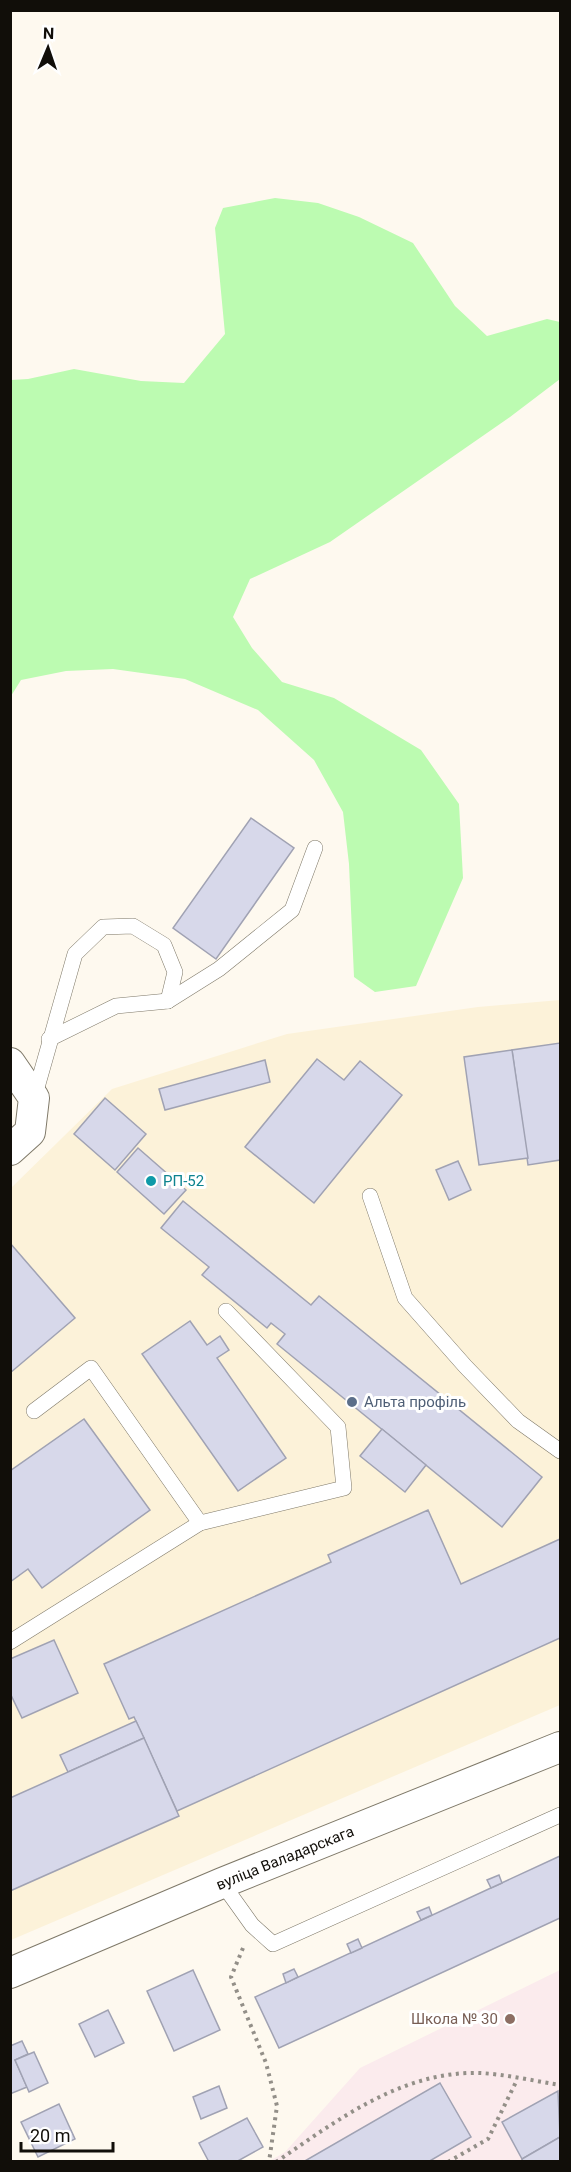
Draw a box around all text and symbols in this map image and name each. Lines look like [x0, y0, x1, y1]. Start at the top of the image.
north arrow [18, 18, 78, 78]
text: N [43, 24, 54, 43]
place label: РП-52 [163, 1172, 204, 1190]
marker: РП-52 [144, 1174, 158, 1188]
place label: Альта профіль [364, 1393, 466, 1411]
marker: Альта профіль [345, 1395, 359, 1409]
street label: вуліца Валадарскага [214, 1822, 356, 1894]
place label: Школа № 30 [411, 2010, 498, 2028]
marker: Школа № 30 [503, 2012, 517, 2026]
scale bar [21, 2115, 112, 2153]
text: 20 m [30, 2125, 70, 2146]

